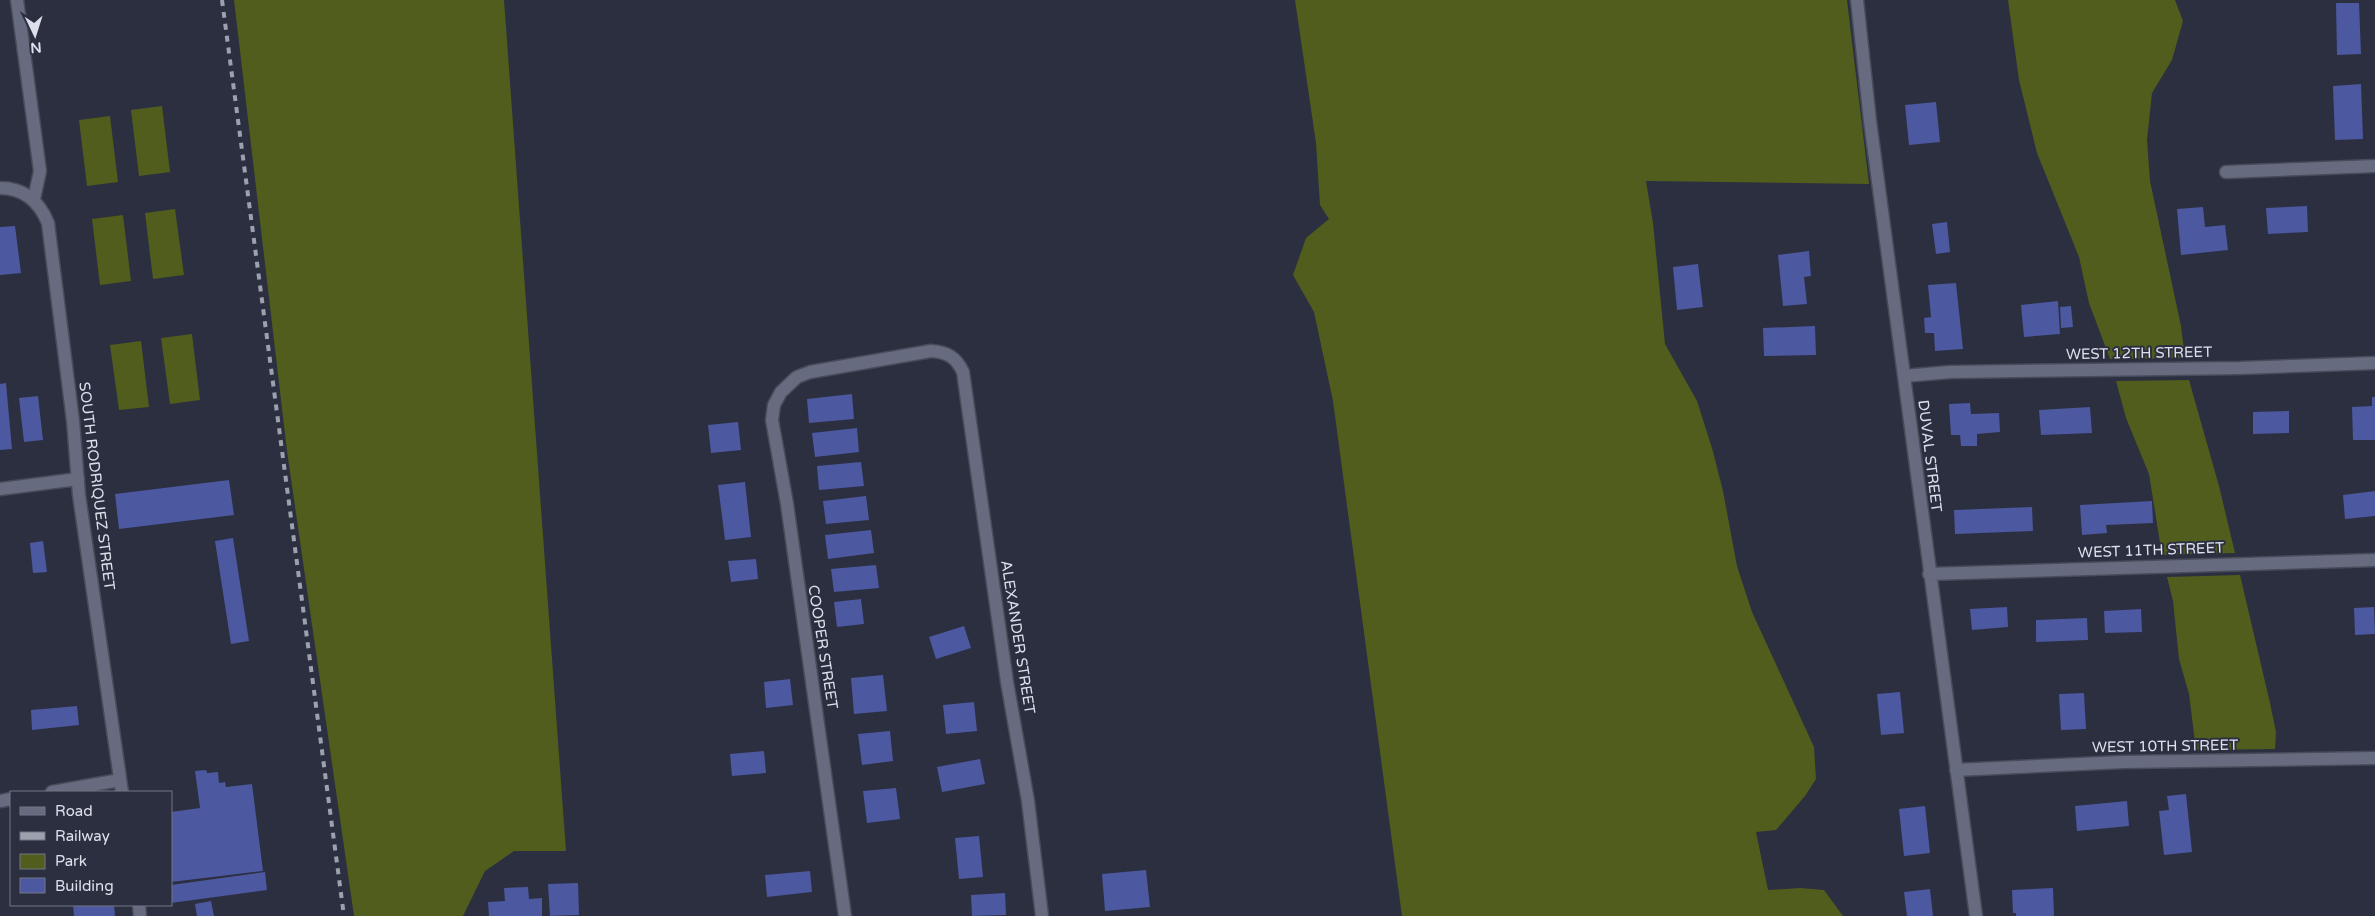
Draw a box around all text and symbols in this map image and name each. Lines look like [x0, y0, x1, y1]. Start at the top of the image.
north arrow [10, 10, 60, 60]
text: N [30, 39, 42, 56]
street label: WEST 12TH STREET [2066, 343, 2212, 363]
street label: SOUTH RODRIQUEZ STREET [75, 381, 119, 591]
street label: DUVAL STREET [1914, 399, 1946, 513]
street label: WEST 11TH STREET [2078, 538, 2224, 562]
street label: ALEXANDER STREET [997, 559, 1039, 715]
street label: COOPER STREET [804, 584, 842, 710]
street label: WEST 10TH STREET [2092, 736, 2238, 756]
legend [10, 791, 172, 906]
text: Road [55, 802, 93, 820]
text: Railway [55, 827, 110, 845]
text: Park [55, 852, 87, 870]
text: Building [55, 877, 114, 895]

